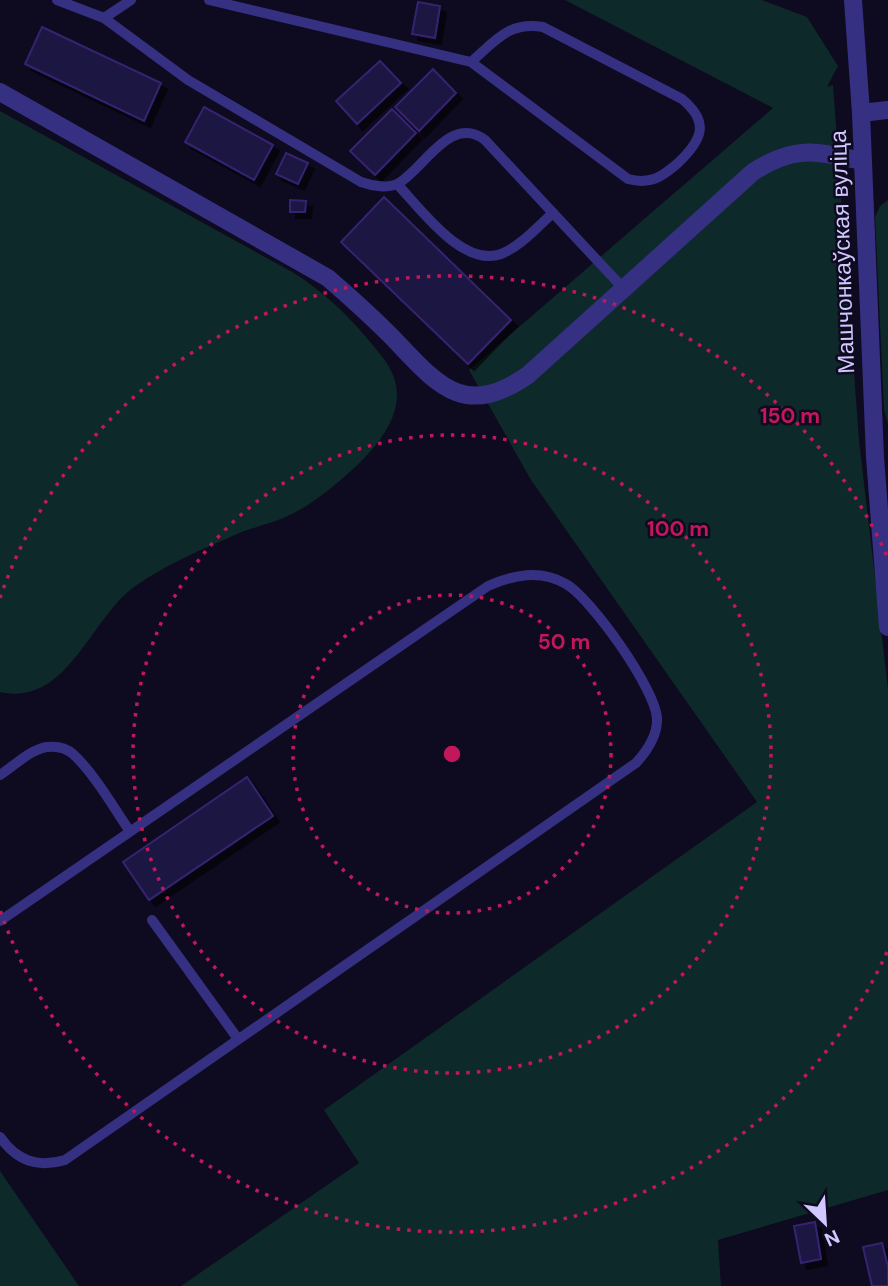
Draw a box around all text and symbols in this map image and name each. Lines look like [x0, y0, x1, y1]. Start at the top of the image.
street label: Машчонкаўская вуліца [823, 130, 861, 374]
text: 150 m [760, 402, 820, 430]
text: 100 m [647, 515, 709, 543]
text: 50 m [538, 628, 590, 656]
centre of rings [440, 742, 464, 766]
north arrow [790, 1188, 860, 1258]
text: N [820, 1224, 844, 1252]

